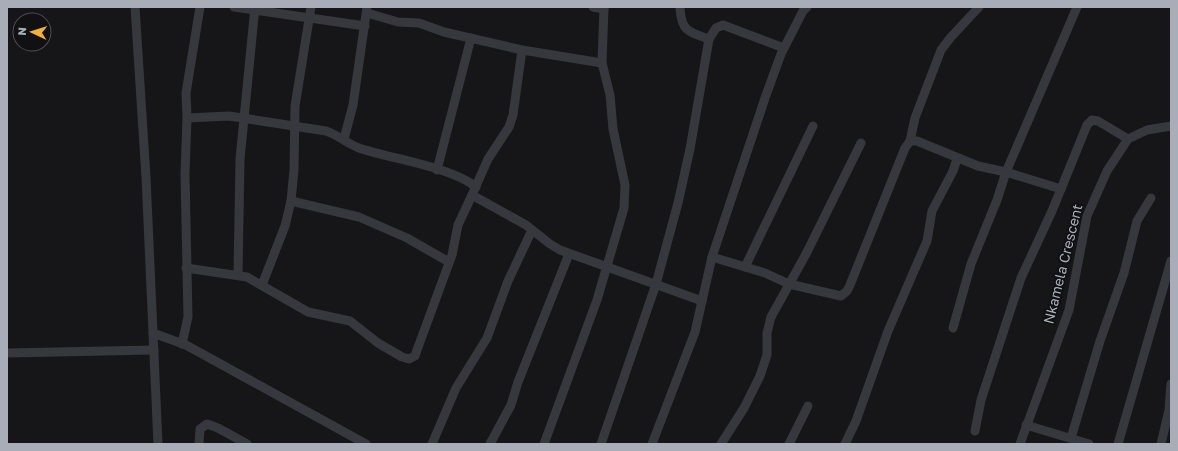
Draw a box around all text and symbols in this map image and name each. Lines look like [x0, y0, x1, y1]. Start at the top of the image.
north arrow [12, 12, 52, 52]
text: N [15, 27, 28, 36]
street label: Nkamela Crescent [1039, 202, 1086, 326]

